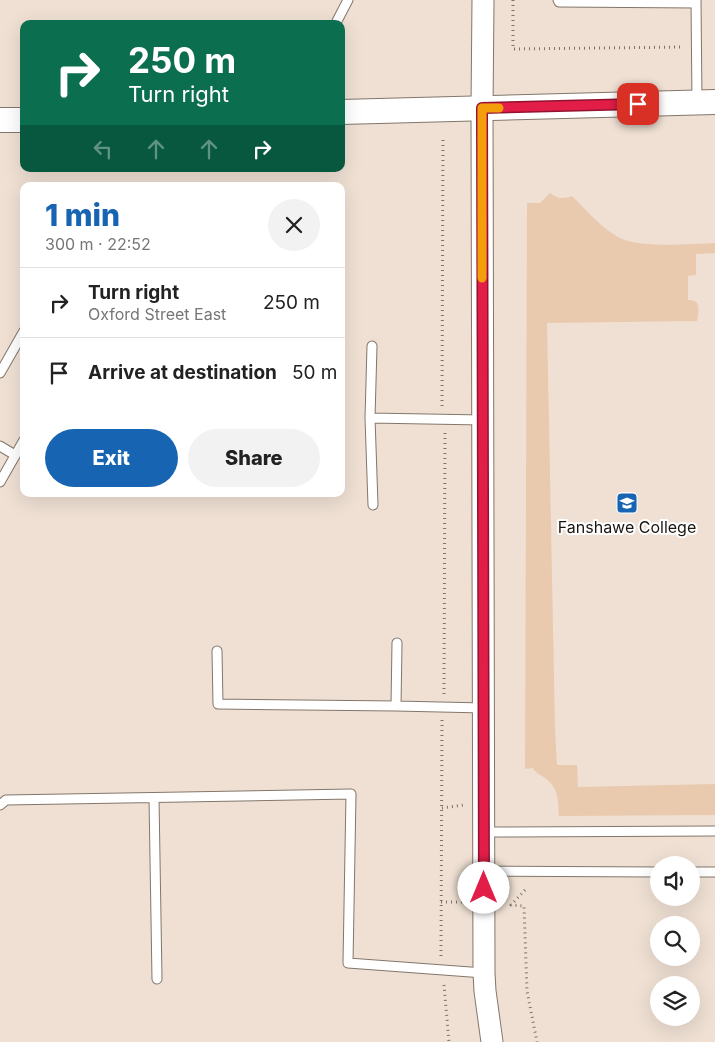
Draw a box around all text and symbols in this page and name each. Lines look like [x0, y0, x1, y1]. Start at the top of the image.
text: 250 m [128, 39, 236, 81]
icon: right [45, 40, 110, 105]
text: Turn right [128, 81, 229, 107]
pin [617, 83, 659, 125]
icon: arrive [624, 90, 652, 118]
icon: left [89, 135, 117, 163]
icon: ahead [142, 135, 170, 163]
icon: ahead [195, 135, 223, 163]
icon: right [248, 135, 276, 163]
text: 1 min [45, 197, 120, 233]
button: close [268, 199, 320, 251]
text: 300 m · 22:52 [45, 234, 151, 254]
text: Turn right [88, 281, 179, 304]
icon: right [45, 289, 73, 317]
text: 250 m [263, 291, 320, 314]
text: Oxford Street East [88, 304, 226, 324]
icon: arrive [45, 359, 73, 387]
text: Arrive at destination [88, 361, 277, 384]
text: 50 m [292, 361, 337, 384]
button: Exit [45, 429, 178, 487]
button: Share [188, 429, 320, 487]
school or university icon: Fanshawe College [615, 491, 639, 515]
place label: Fanshawe College [558, 517, 696, 537]
map controls [650, 856, 700, 1026]
button: sound [650, 856, 700, 906]
position arrow [457, 861, 509, 913]
button: search [650, 916, 700, 966]
button: layers [650, 976, 700, 1026]

